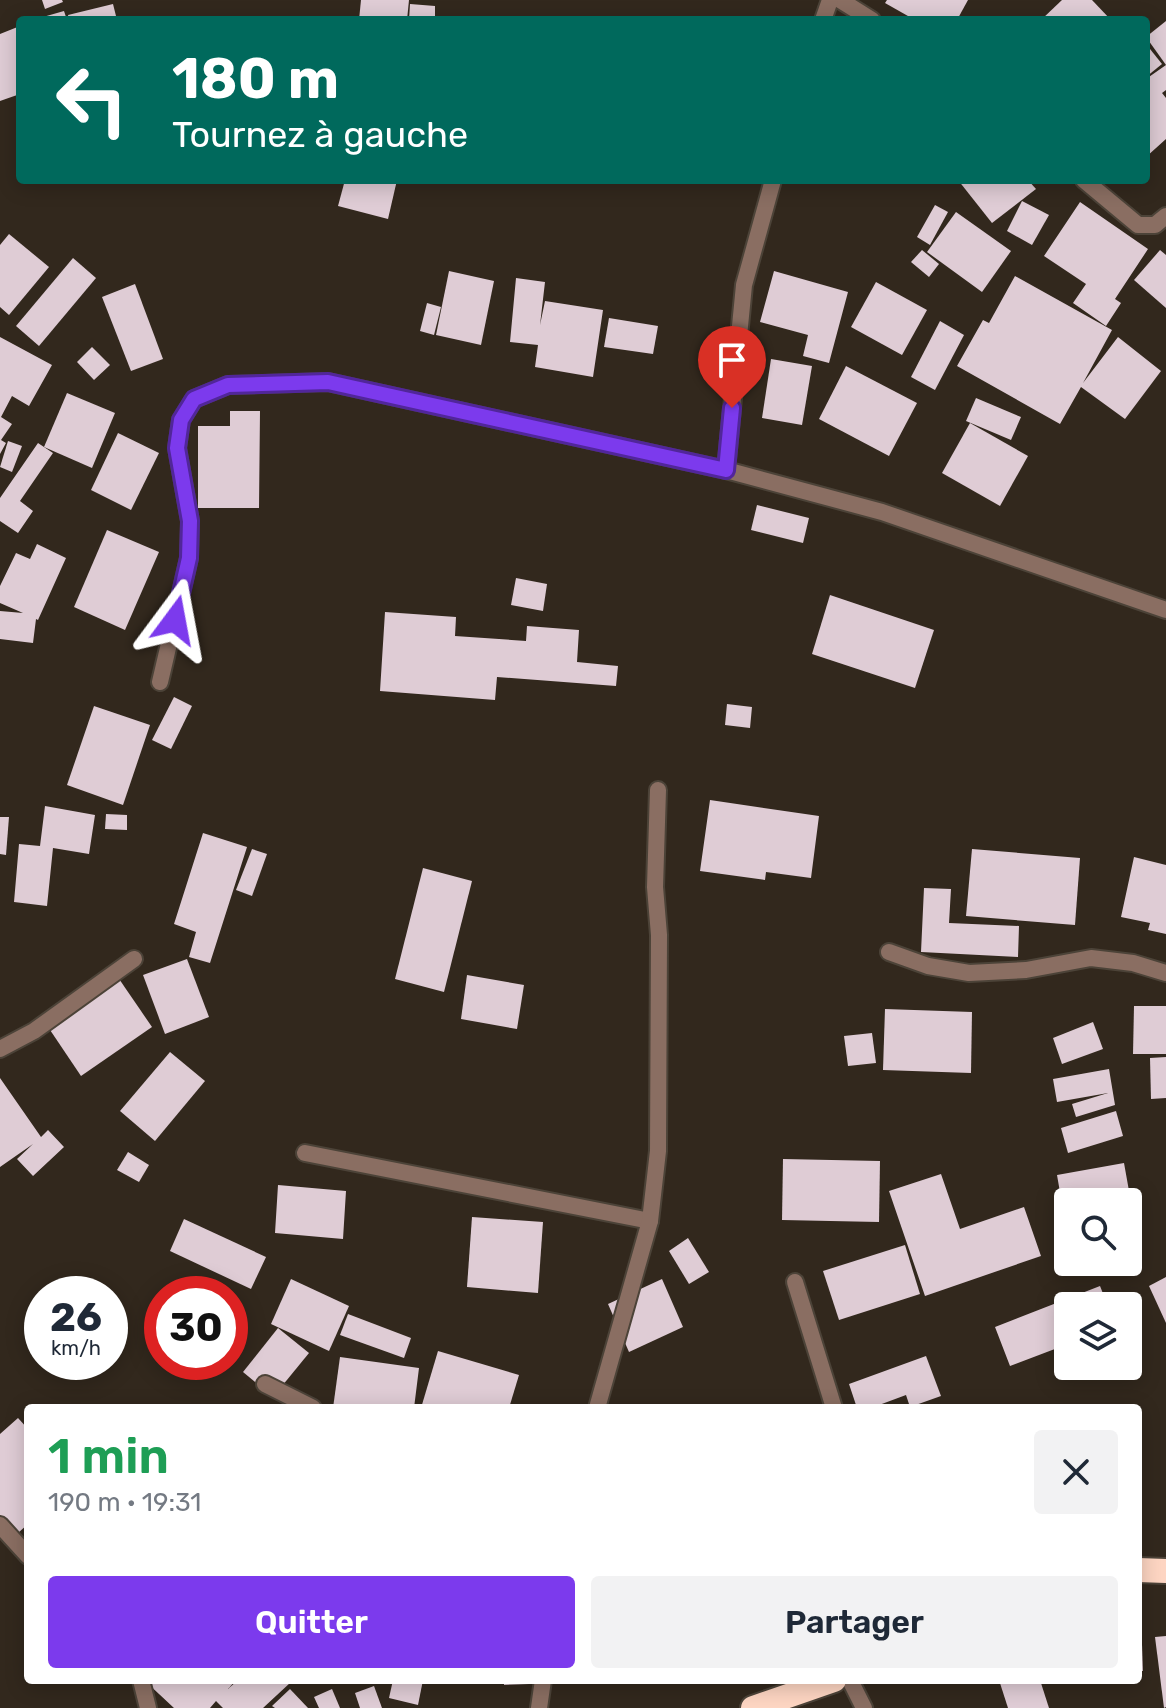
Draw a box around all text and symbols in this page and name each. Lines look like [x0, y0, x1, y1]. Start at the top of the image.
text: 180 m [172, 46, 339, 112]
icon: left [40, 48, 144, 152]
text: Tournez à gauche [172, 113, 468, 156]
pin [698, 326, 766, 408]
icon: arrive [710, 338, 754, 382]
position arrow [133, 578, 217, 662]
map controls [1054, 1188, 1142, 1380]
button: search [1054, 1188, 1142, 1276]
speed limit sign: 30 [144, 1276, 248, 1380]
button: layers [1054, 1292, 1142, 1380]
text: 26 [50, 1294, 102, 1341]
text: km/h [51, 1336, 101, 1360]
text: 1 min [48, 1428, 169, 1485]
button: close [1034, 1430, 1118, 1514]
text: 190 m · 19:31 [48, 1487, 201, 1518]
button: Quitter [48, 1576, 575, 1668]
button: Partager [591, 1576, 1118, 1668]

